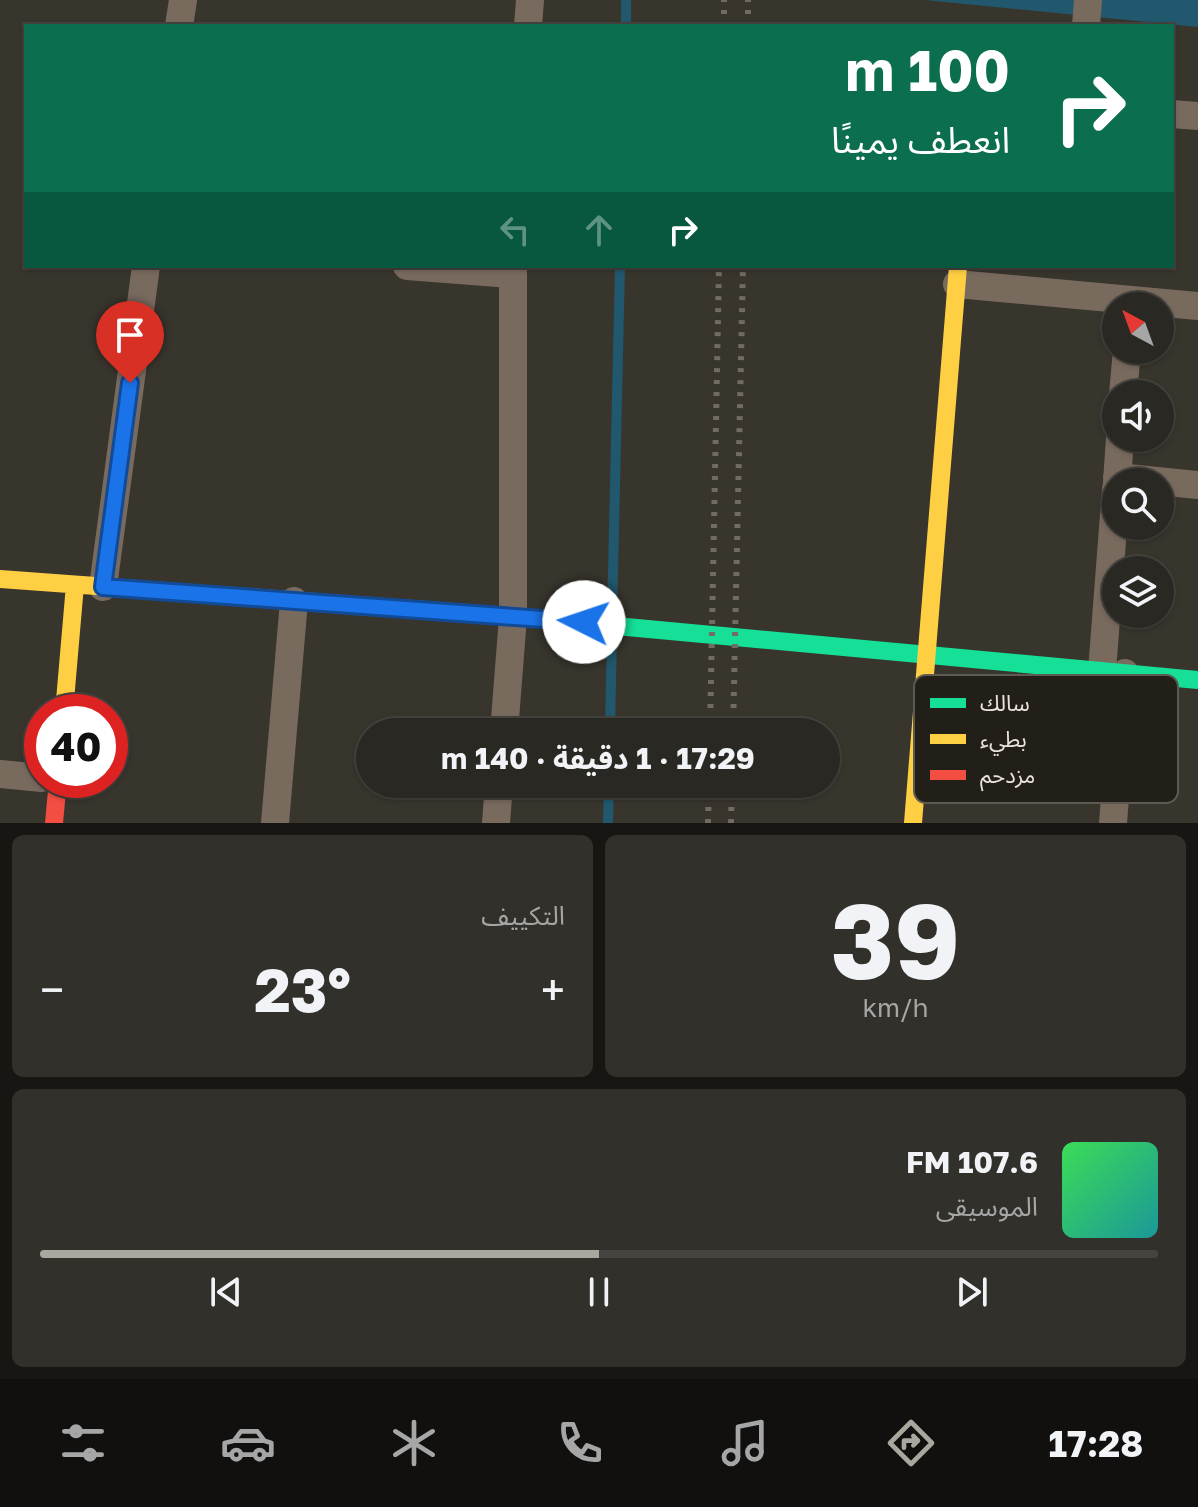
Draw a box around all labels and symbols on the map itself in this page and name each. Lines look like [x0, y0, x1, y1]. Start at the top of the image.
north arrow [1102, 292, 1174, 364]
pin [96, 301, 164, 383]
position arrow [542, 580, 626, 664]
legend [914, 675, 1178, 803]
text: سالك [980, 689, 1030, 716]
speed limit sign: 40 [24, 694, 128, 798]
text: بطيء [980, 725, 1027, 756]
text: مزدحم [980, 761, 1035, 792]

